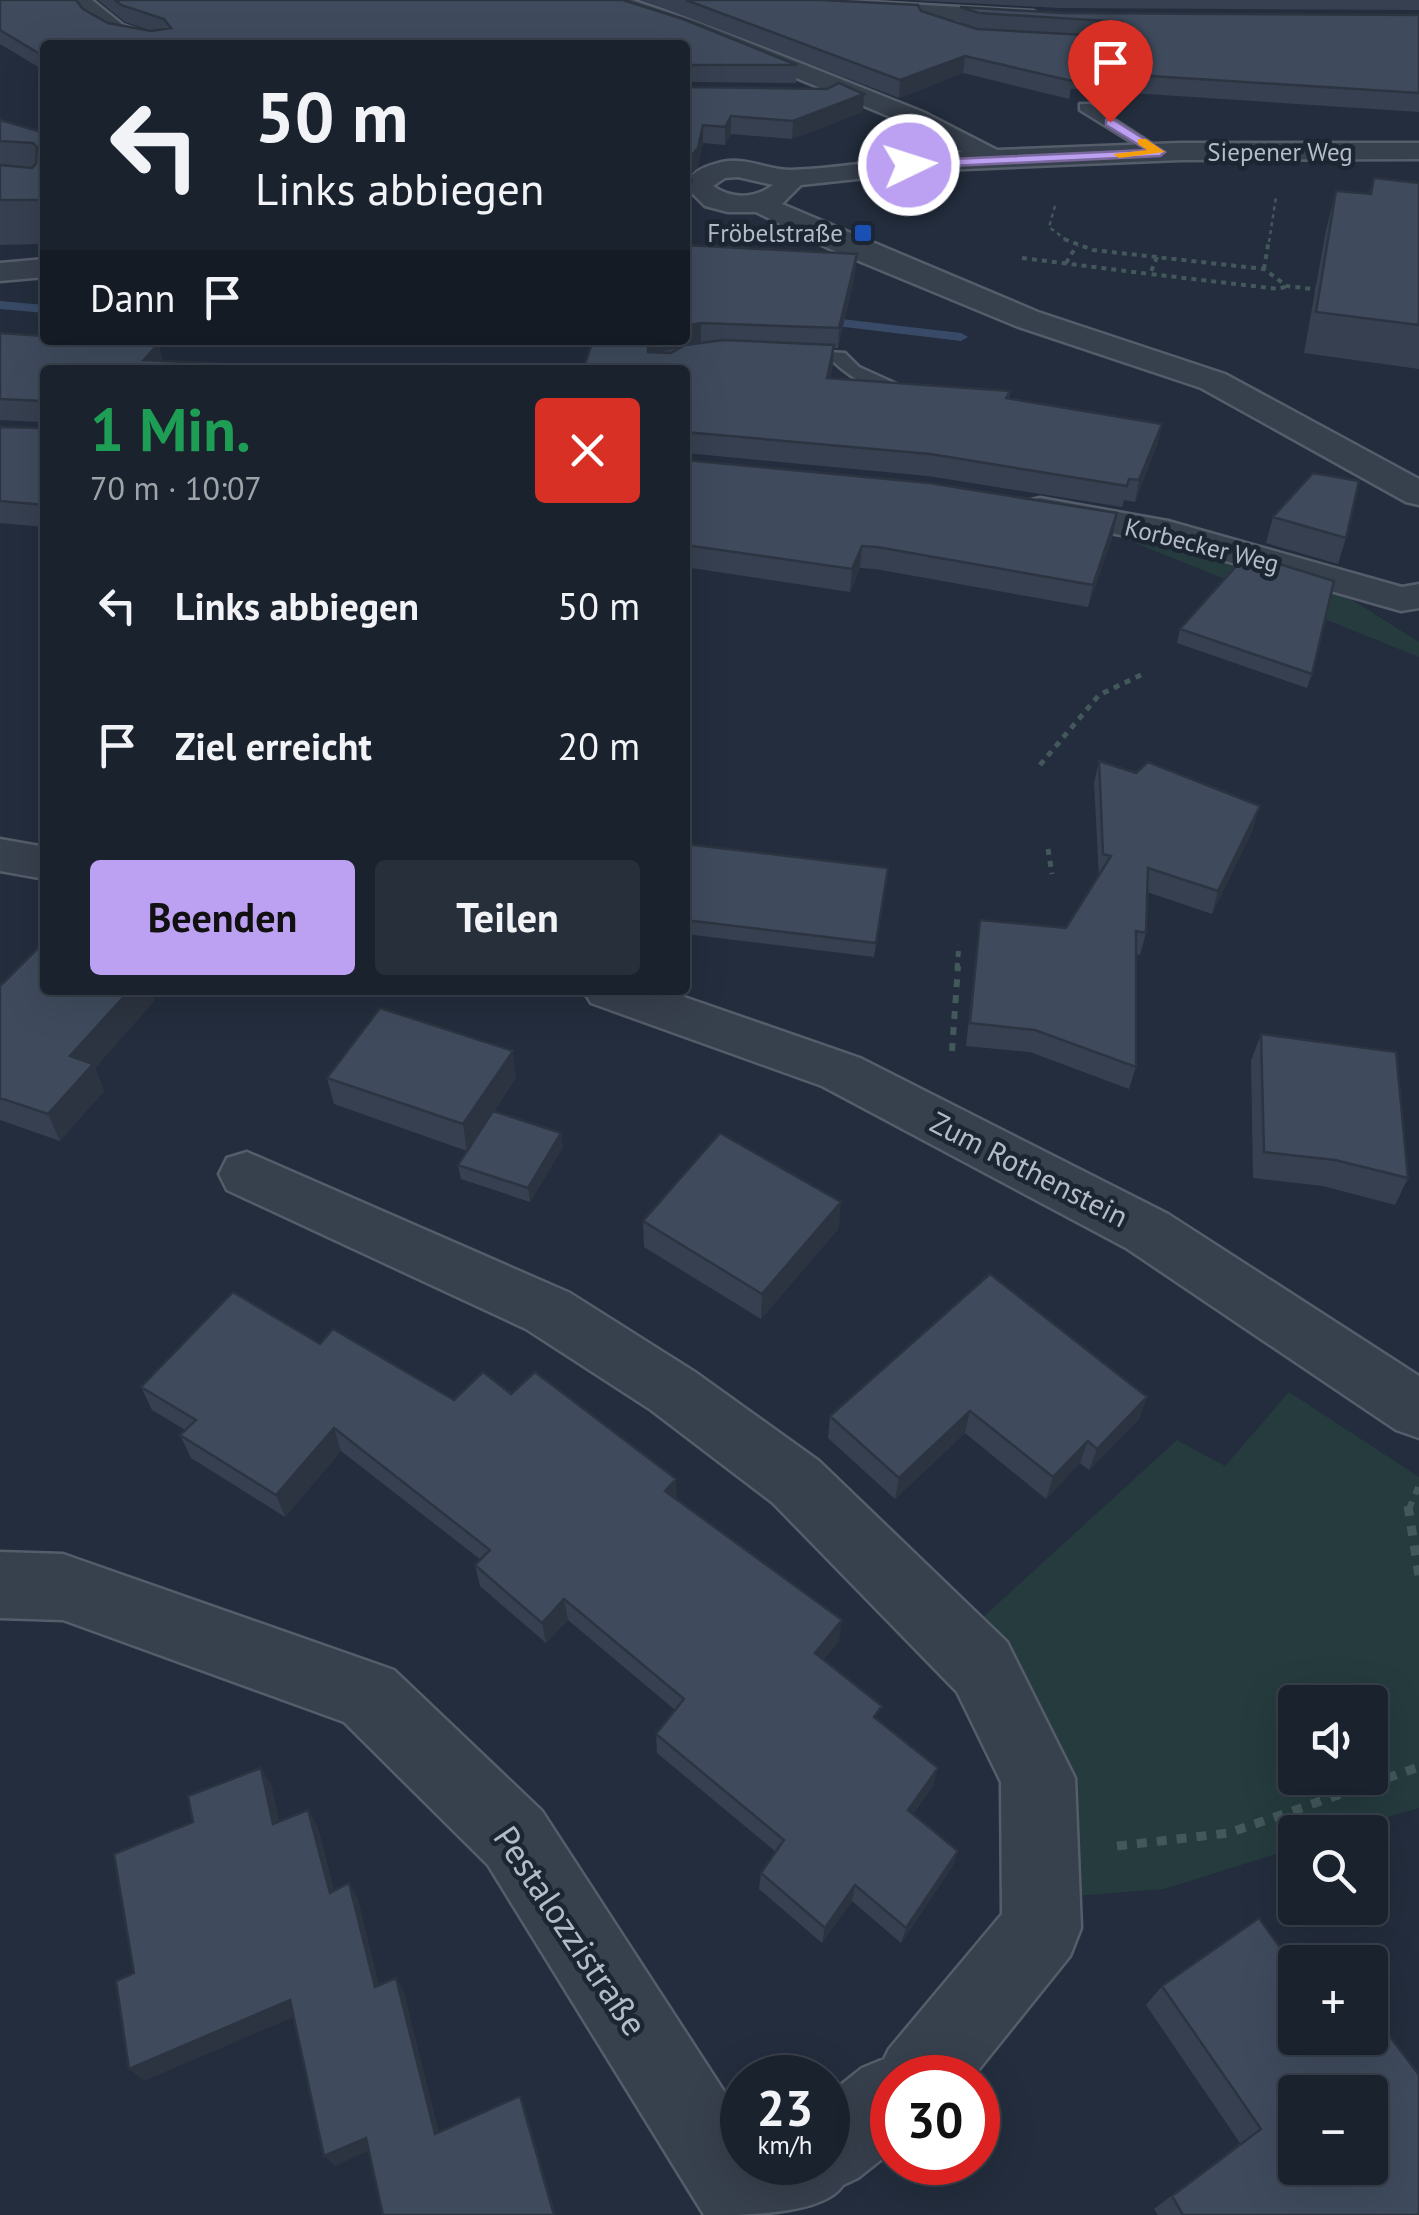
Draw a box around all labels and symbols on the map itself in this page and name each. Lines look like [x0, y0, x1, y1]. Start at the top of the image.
pin [1068, 20, 1153, 123]
position arrow [857, 113, 961, 217]
street label: Siepener Weg [1207, 136, 1353, 168]
place label: Fröbelstraße [707, 217, 843, 249]
marker: Fröbelstraße [852, 222, 874, 244]
street label: Korbecker Weg [1122, 510, 1282, 580]
street label: Zum Rothenstein [924, 1102, 1135, 1235]
street label: Pestalozzistraße [484, 1817, 658, 2044]
speed limit sign: 30 [870, 2055, 1000, 2185]

